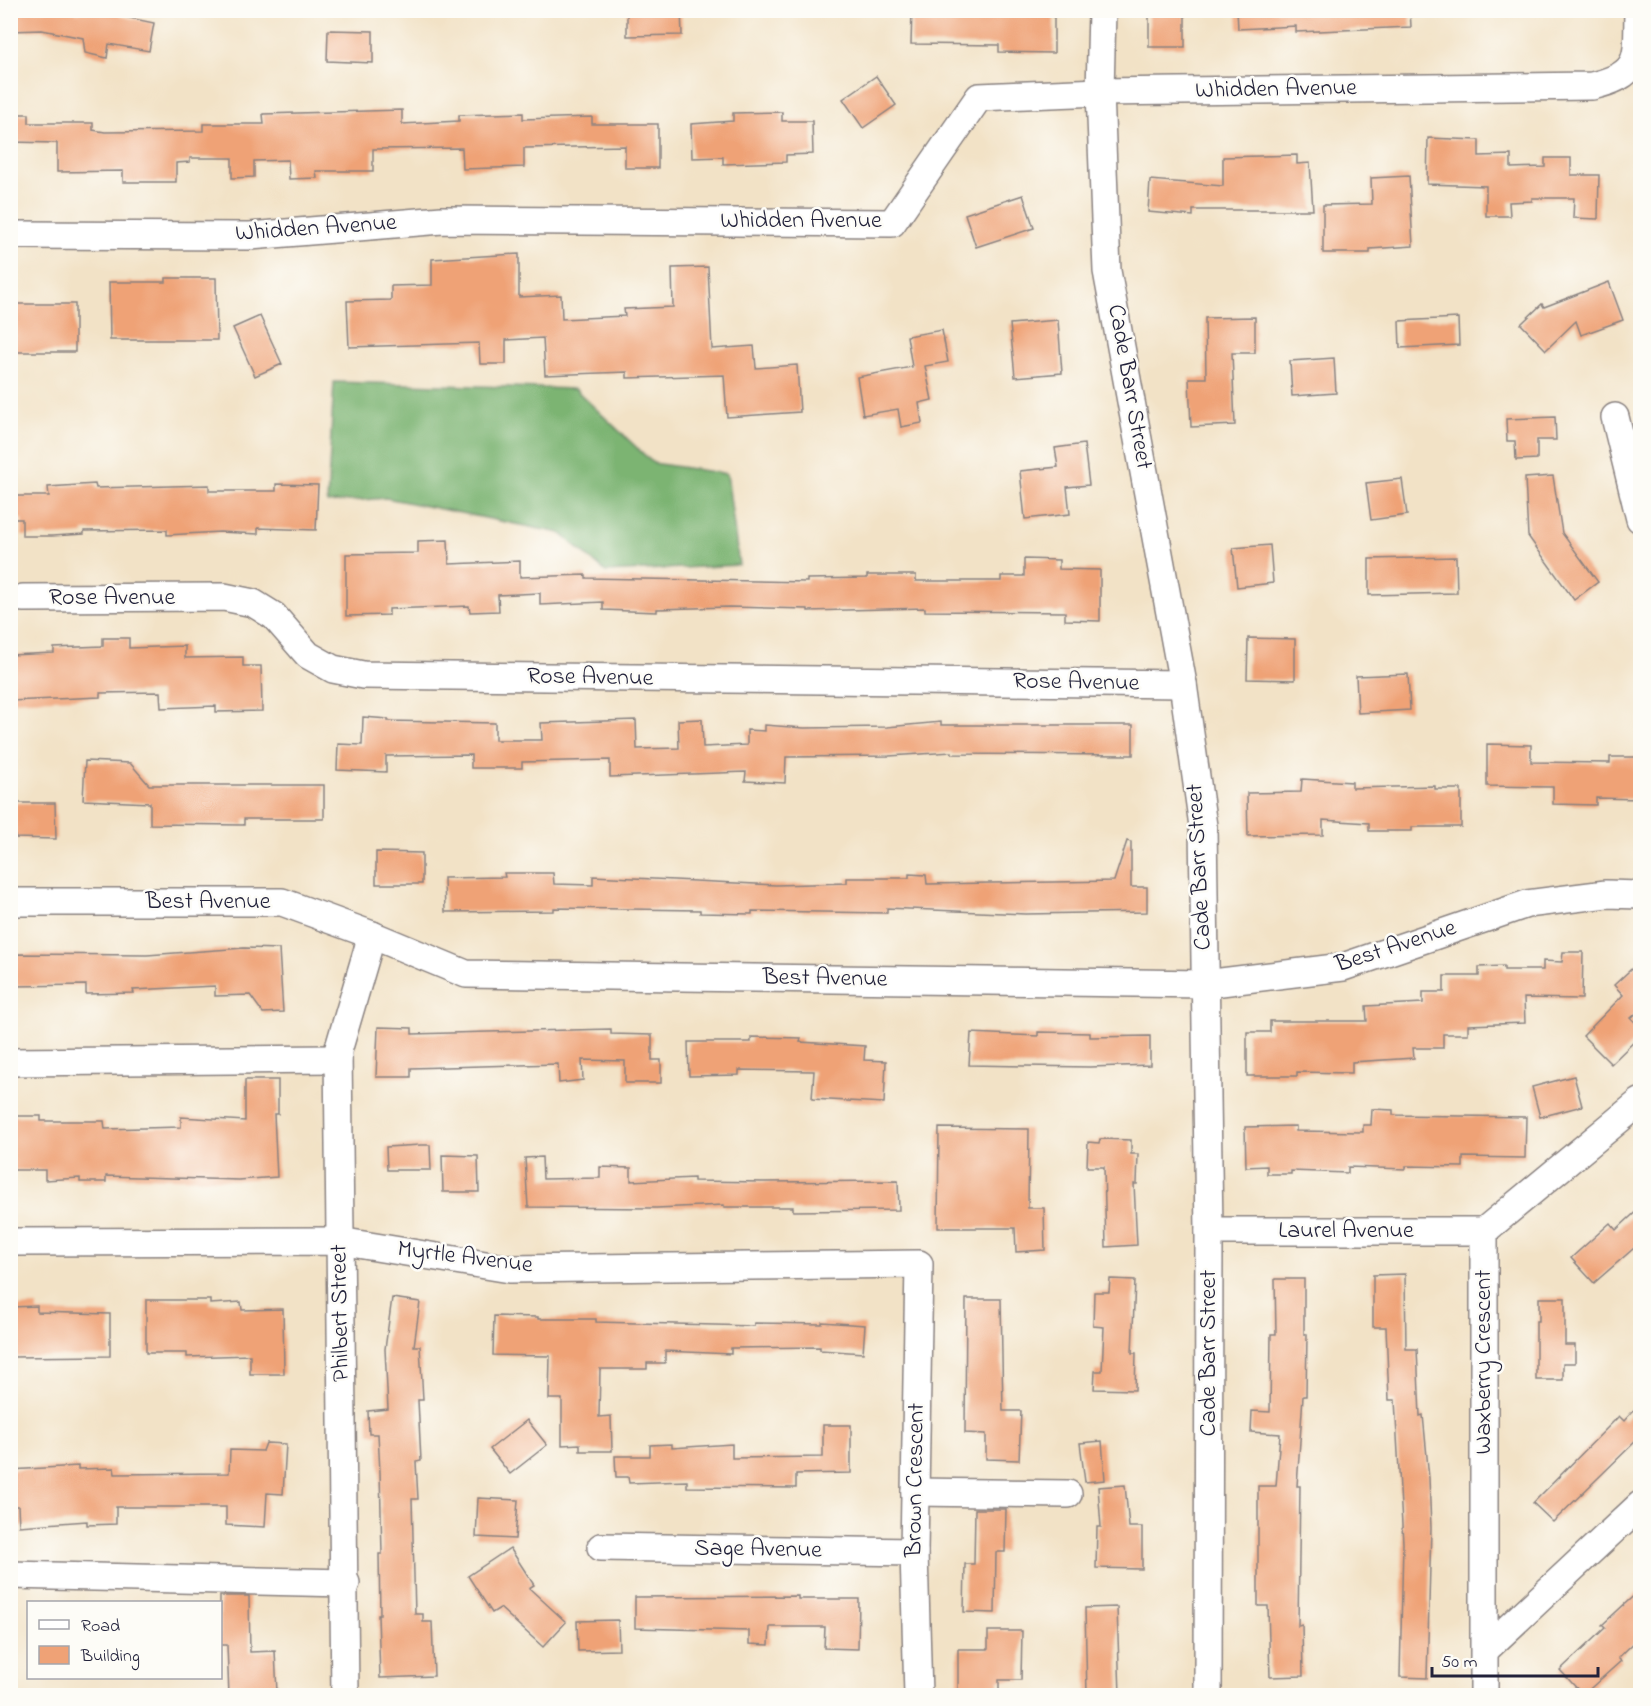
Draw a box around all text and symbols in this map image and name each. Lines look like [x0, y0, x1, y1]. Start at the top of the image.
street label: Whidden Avenue [1195, 71, 1357, 109]
street label: Whidden Avenue [720, 204, 882, 239]
street label: Whidden Avenue [234, 206, 398, 252]
street label: Cade Barr Street [1097, 302, 1161, 472]
street label: Rose Avenue [49, 581, 175, 616]
street label: Rose Avenue [526, 659, 654, 697]
street label: Rose Avenue [1012, 664, 1140, 702]
street label: Cade Barr Street [1178, 783, 1222, 951]
street label: Best Avenue [145, 885, 271, 920]
street label: Best Avenue [1330, 911, 1461, 983]
street label: Best Avenue [761, 960, 888, 998]
street label: Laurel Avenue [1278, 1214, 1414, 1249]
street label: Myrtle Avenue [395, 1232, 535, 1285]
street label: Philbert Street [322, 1244, 360, 1382]
street label: Cade Barr Street [1192, 1270, 1227, 1436]
street label: Waxberry Crescent [1467, 1270, 1503, 1454]
street label: Brown Crescent [897, 1402, 935, 1559]
street label: Sage Avenue [694, 1531, 822, 1569]
legend [27, 1601, 222, 1679]
text: Road [81, 1614, 120, 1640]
scale bar [1432, 1640, 1598, 1678]
text: Building [80, 1644, 140, 1671]
text: 50 m [1441, 1650, 1478, 1676]

